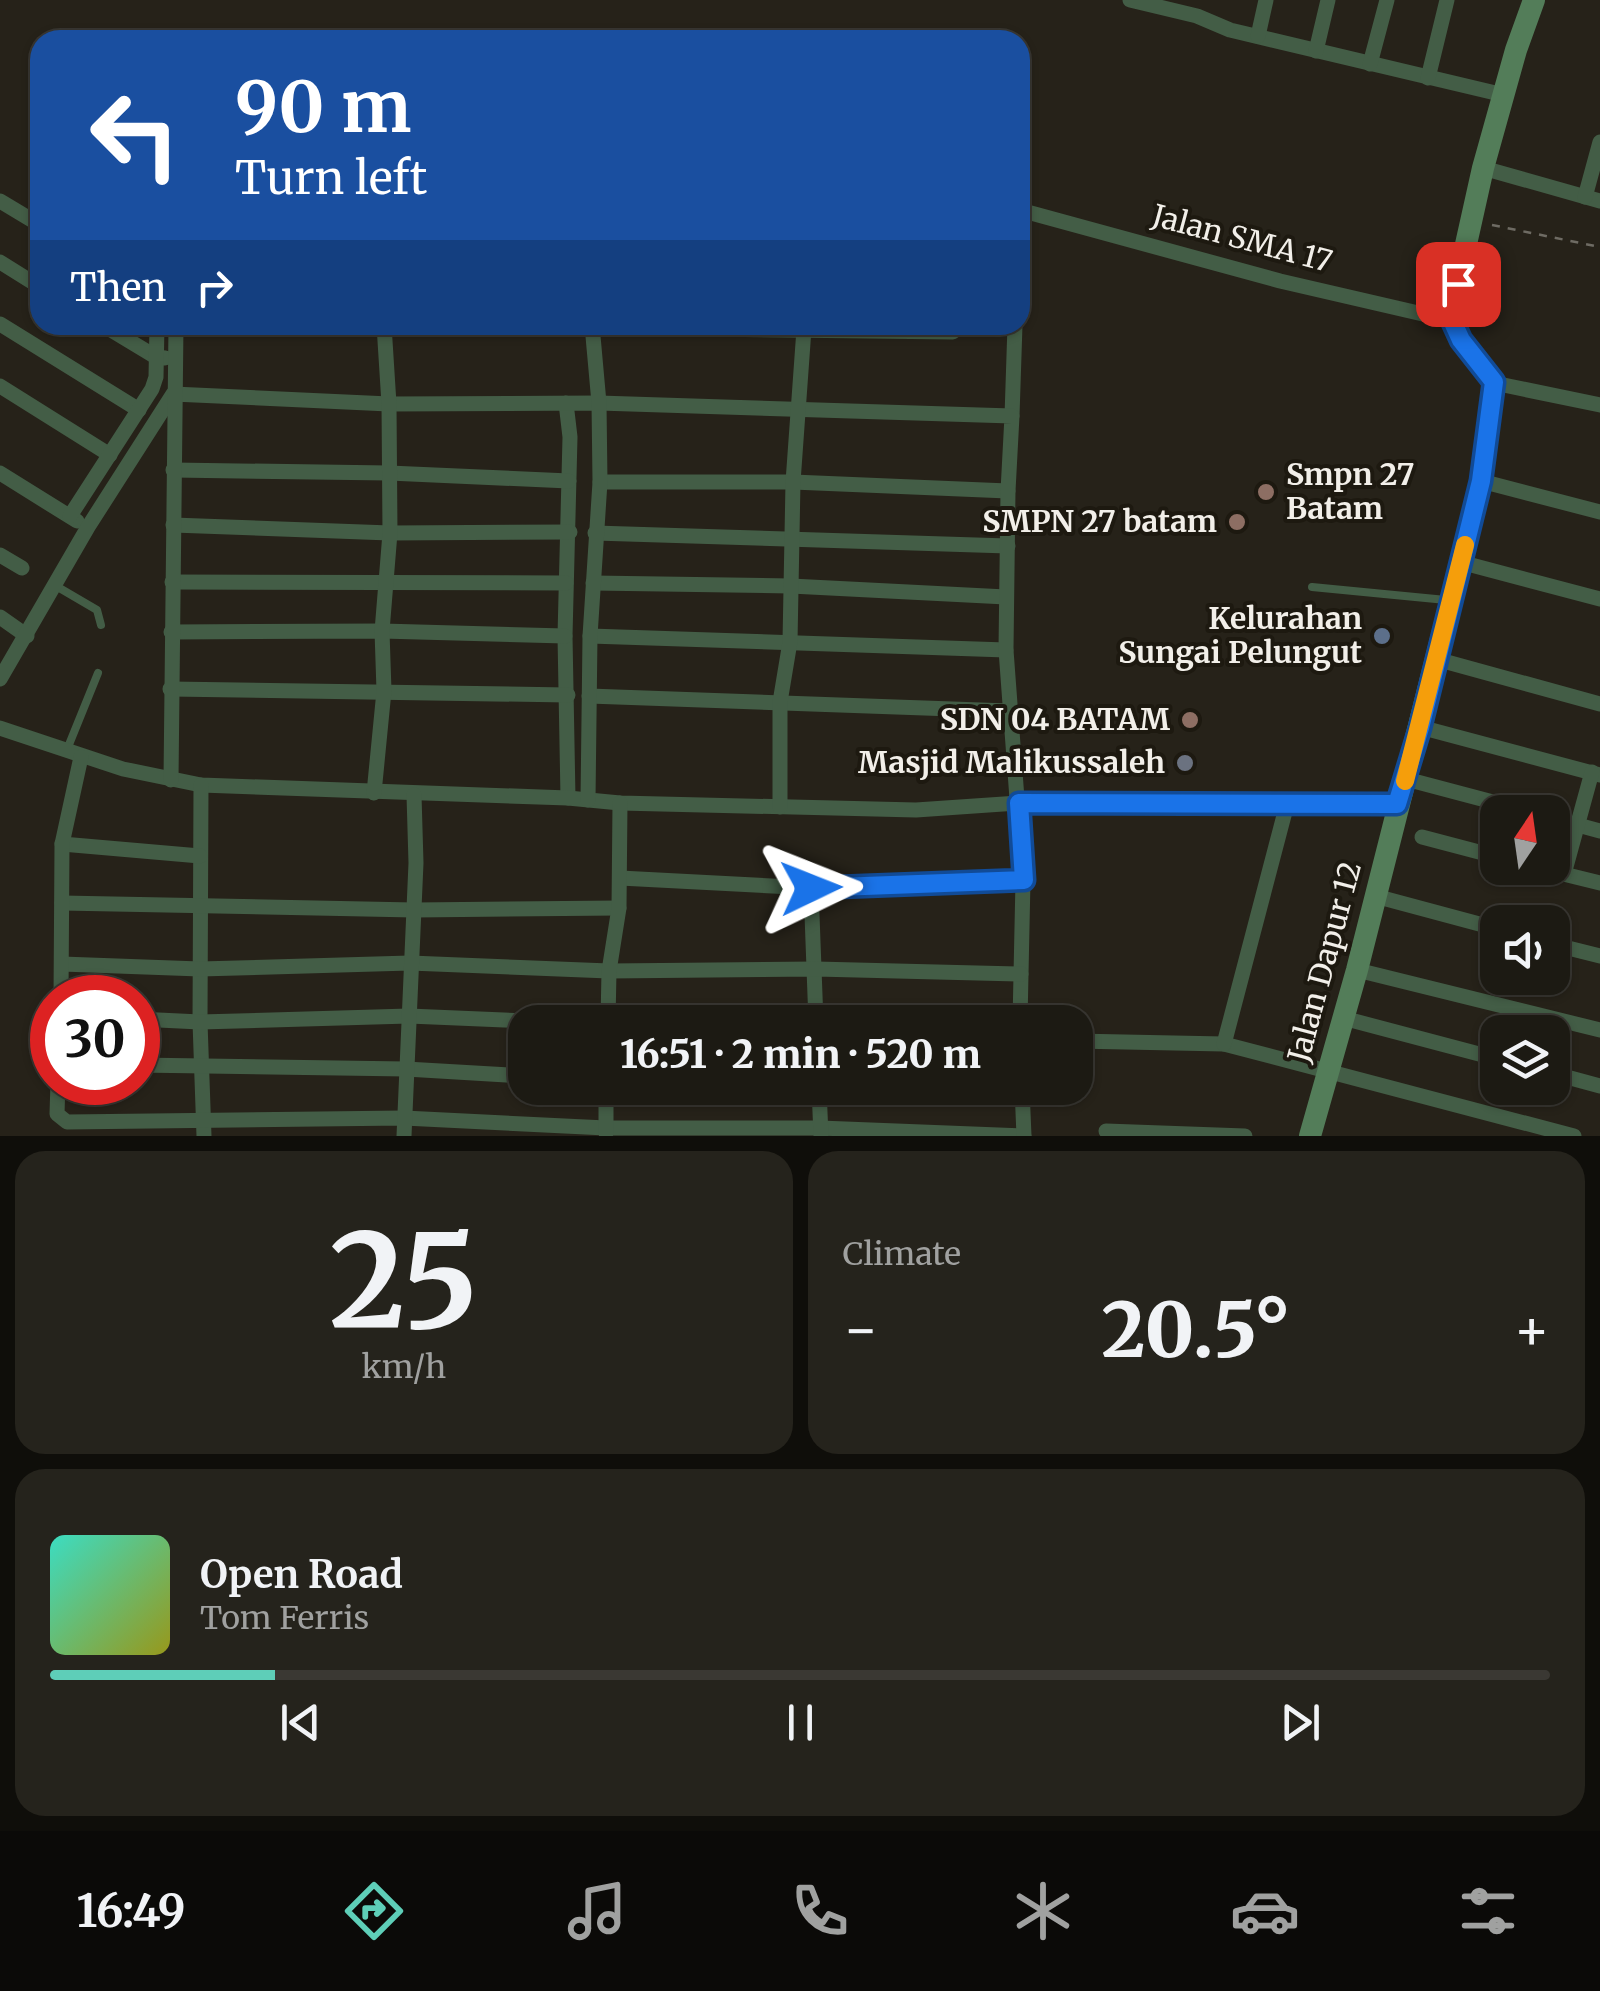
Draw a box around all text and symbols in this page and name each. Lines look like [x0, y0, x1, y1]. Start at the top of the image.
text: 90 m [235, 63, 412, 151]
icon: left [70, 70, 200, 200]
text: Turn left [235, 150, 427, 206]
street label: Jalan SMA 17 [1147, 196, 1336, 280]
pin [1416, 242, 1501, 327]
icon: arrive [1431, 257, 1486, 312]
icon: right [187, 260, 242, 315]
text: Then [70, 264, 167, 311]
place label: Smpn 27 Batam [1286, 455, 1415, 527]
marker: Smpn 27 Batam [1255, 481, 1277, 503]
place label: SMPN 27 batam [982, 502, 1217, 540]
marker: SMPN 27 batam [1226, 511, 1248, 533]
place label: Kelurahan Sungai Pelungut [1118, 599, 1362, 671]
marker: Kelurahan Sungai Pelungut [1371, 625, 1393, 647]
place label: SDN 04 BATAM [940, 700, 1170, 738]
marker: SDN 04 BATAM [1179, 709, 1201, 731]
place label: Masjid Malikussaleh [858, 743, 1165, 781]
marker: Masjid Malikussaleh [1174, 752, 1196, 774]
north arrow [1480, 795, 1570, 885]
map controls [1480, 795, 1570, 1105]
position arrow [759, 836, 863, 940]
street label: Jalan Dapur 12 [1279, 857, 1369, 1067]
button: sound [1480, 905, 1570, 995]
speed limit sign: 30 [30, 975, 160, 1105]
button: layers [1480, 1015, 1570, 1105]
text: 16:51 · 2 min · 520 m [620, 1031, 981, 1078]
text: 25 [329, 1200, 478, 1363]
text: Climate [843, 1234, 961, 1274]
text: 20.5° [1101, 1283, 1291, 1377]
text: − [843, 1295, 879, 1364]
text: + [1513, 1295, 1550, 1364]
text: km/h [361, 1347, 446, 1387]
text: Open Road [200, 1551, 403, 1598]
text: Tom Ferris [200, 1598, 369, 1638]
icon: previous [273, 1695, 328, 1750]
icon: pause [773, 1695, 828, 1750]
icon: next [1273, 1695, 1328, 1750]
icon: directions [339, 1876, 409, 1946]
icon: music [562, 1876, 632, 1946]
icon: phone [785, 1876, 855, 1946]
icon: climate [1008, 1876, 1078, 1946]
icon: car [1230, 1876, 1300, 1946]
icon: filters [1453, 1876, 1523, 1946]
text: 16:49 [76, 1883, 186, 1939]

